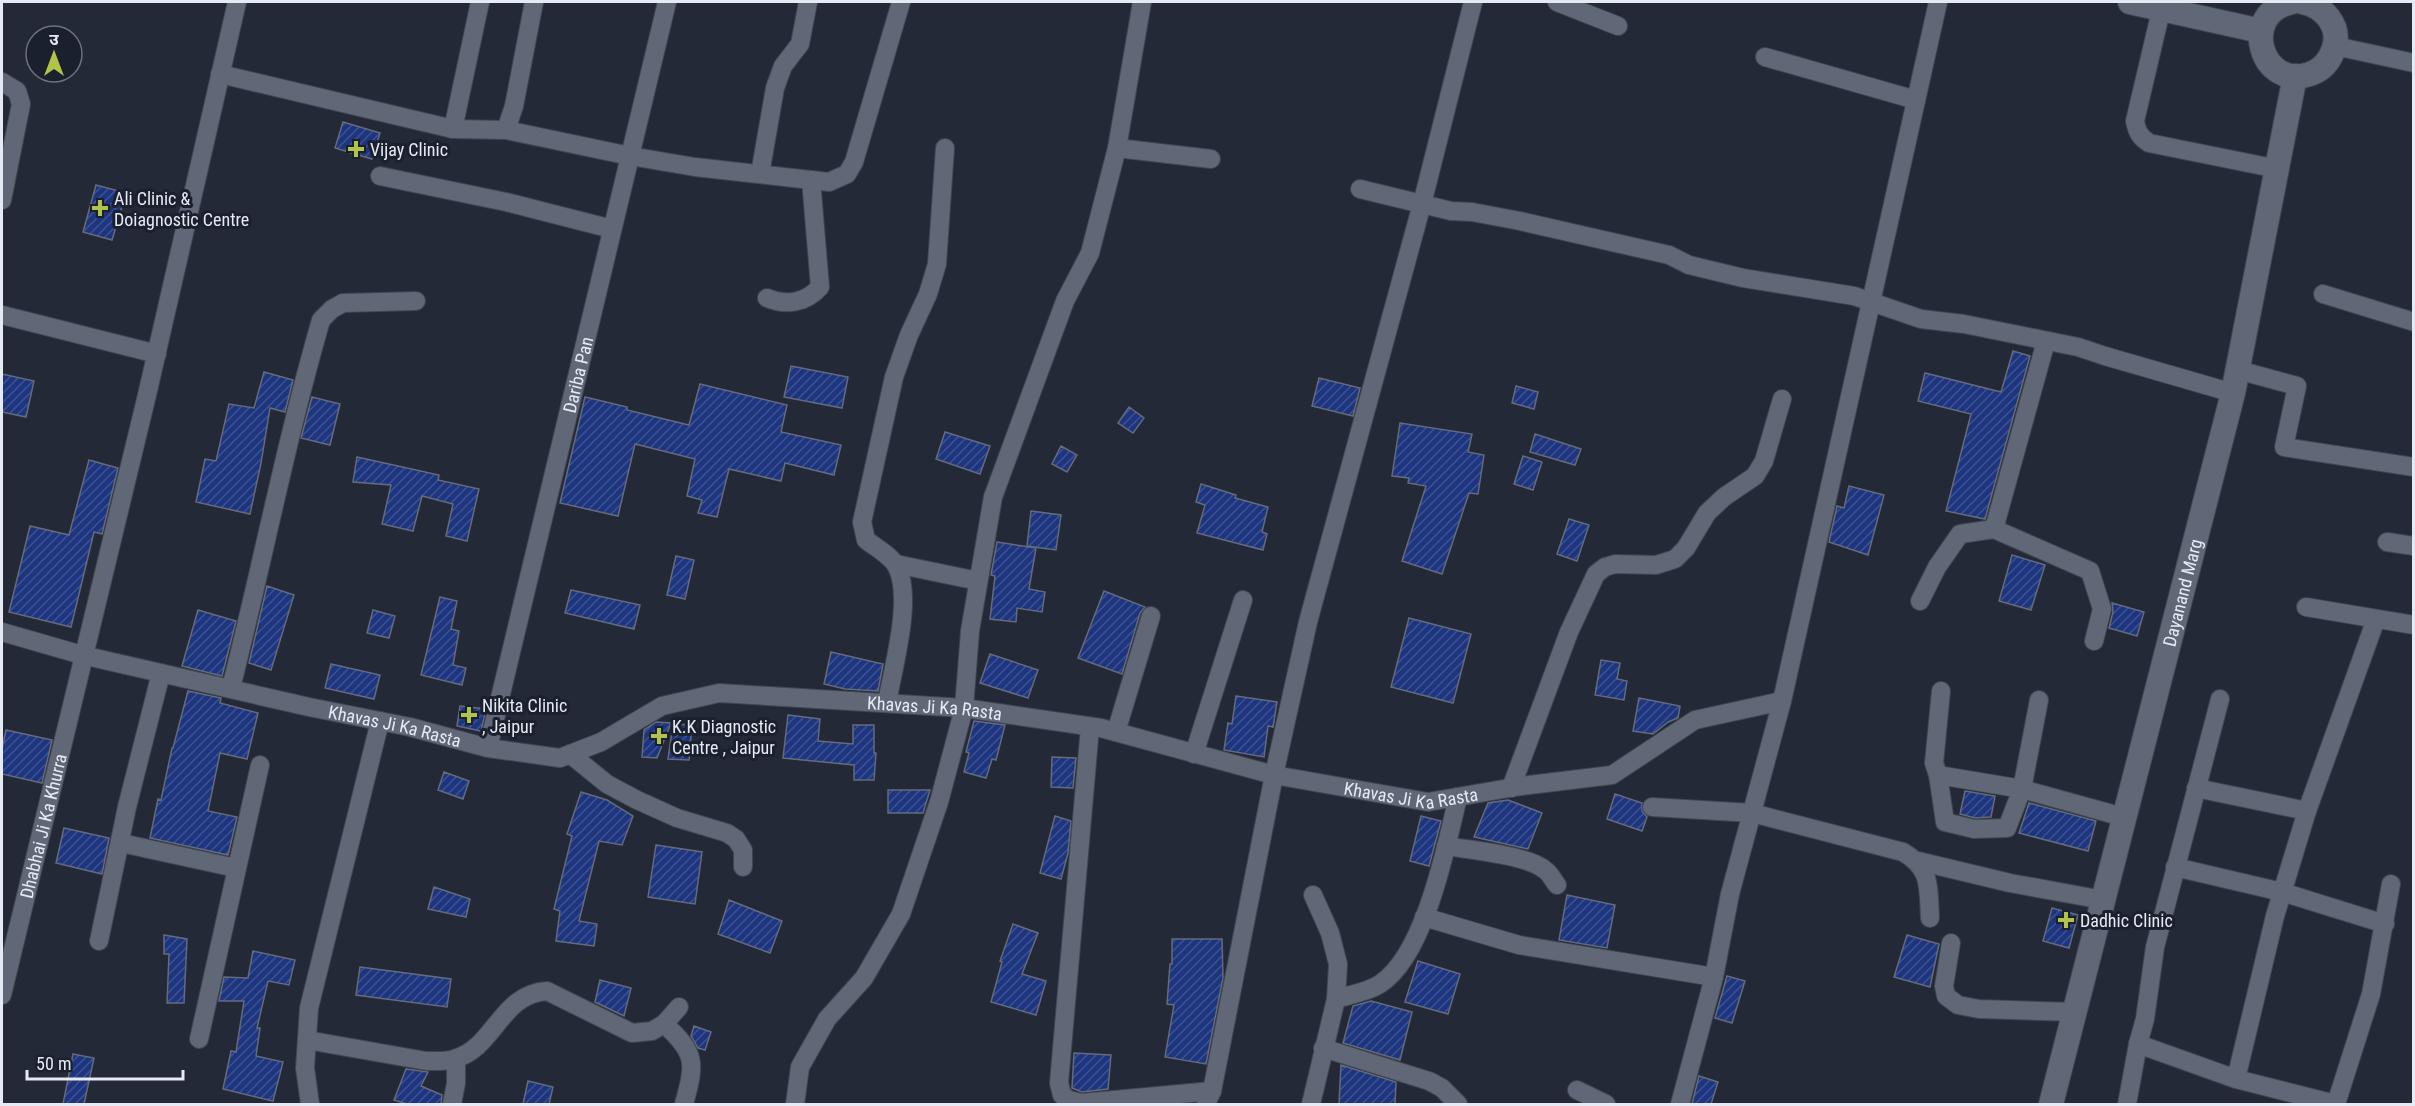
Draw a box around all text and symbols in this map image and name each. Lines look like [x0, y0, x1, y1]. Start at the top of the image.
north arrow [24, 24, 84, 84]
text: उ [49, 30, 59, 49]
place label: Vijay Clinic [370, 139, 448, 160]
marker: Vijay Clinic [347, 140, 365, 158]
place label: Ali Clinic & Doiagnostic Centre [114, 188, 249, 230]
marker: Ali Clinic & Doiagnostic Centre [91, 199, 109, 217]
street label: Dariba Pan [558, 335, 597, 415]
street label: Dayanand Marg [2158, 536, 2206, 649]
street label: Khavas Ji Ka Rasta [866, 692, 1004, 724]
place label: Nikita Clinic , Jaipur [482, 695, 567, 737]
street label: Khavas Ji Ka Rasta [327, 701, 464, 751]
marker: Nikita Clinic , Jaipur [460, 706, 478, 724]
place label: K.K Diagnostic Centre , Jaipur [672, 716, 776, 758]
marker: K.K Diagnostic Centre , Jaipur [650, 727, 668, 745]
street label: Dhabhai Ji Ka Khurra [15, 751, 70, 900]
street label: Khavas Ji Ka Rasta [1342, 777, 1479, 813]
place label: Dadhic Clinic [2080, 910, 2173, 931]
marker: Dadhic Clinic [2057, 911, 2075, 929]
scale bar [27, 1043, 183, 1081]
text: 50 m [36, 1053, 71, 1074]

